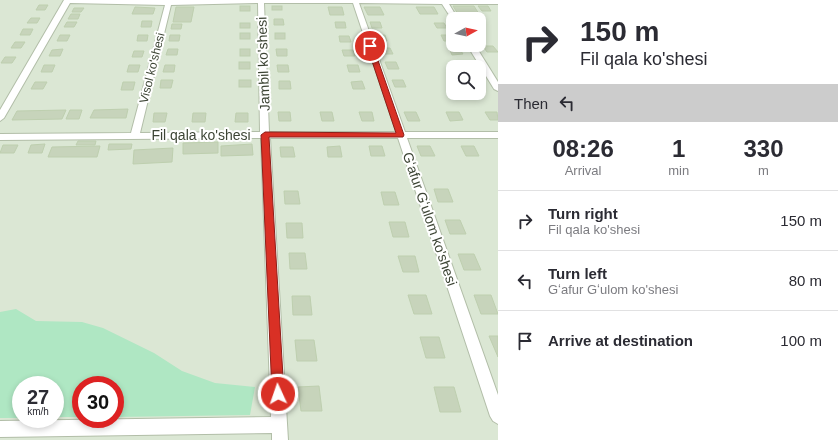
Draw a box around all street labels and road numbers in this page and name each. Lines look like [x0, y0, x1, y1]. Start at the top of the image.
street label: Jambil ko'shesi [253, 16, 273, 112]
street label: Visol ko'shesi [136, 31, 168, 105]
street label: Fil qala ko'shesi [151, 127, 251, 143]
street label: Gʻafur Gʻulom ko'shesi [400, 150, 460, 288]

